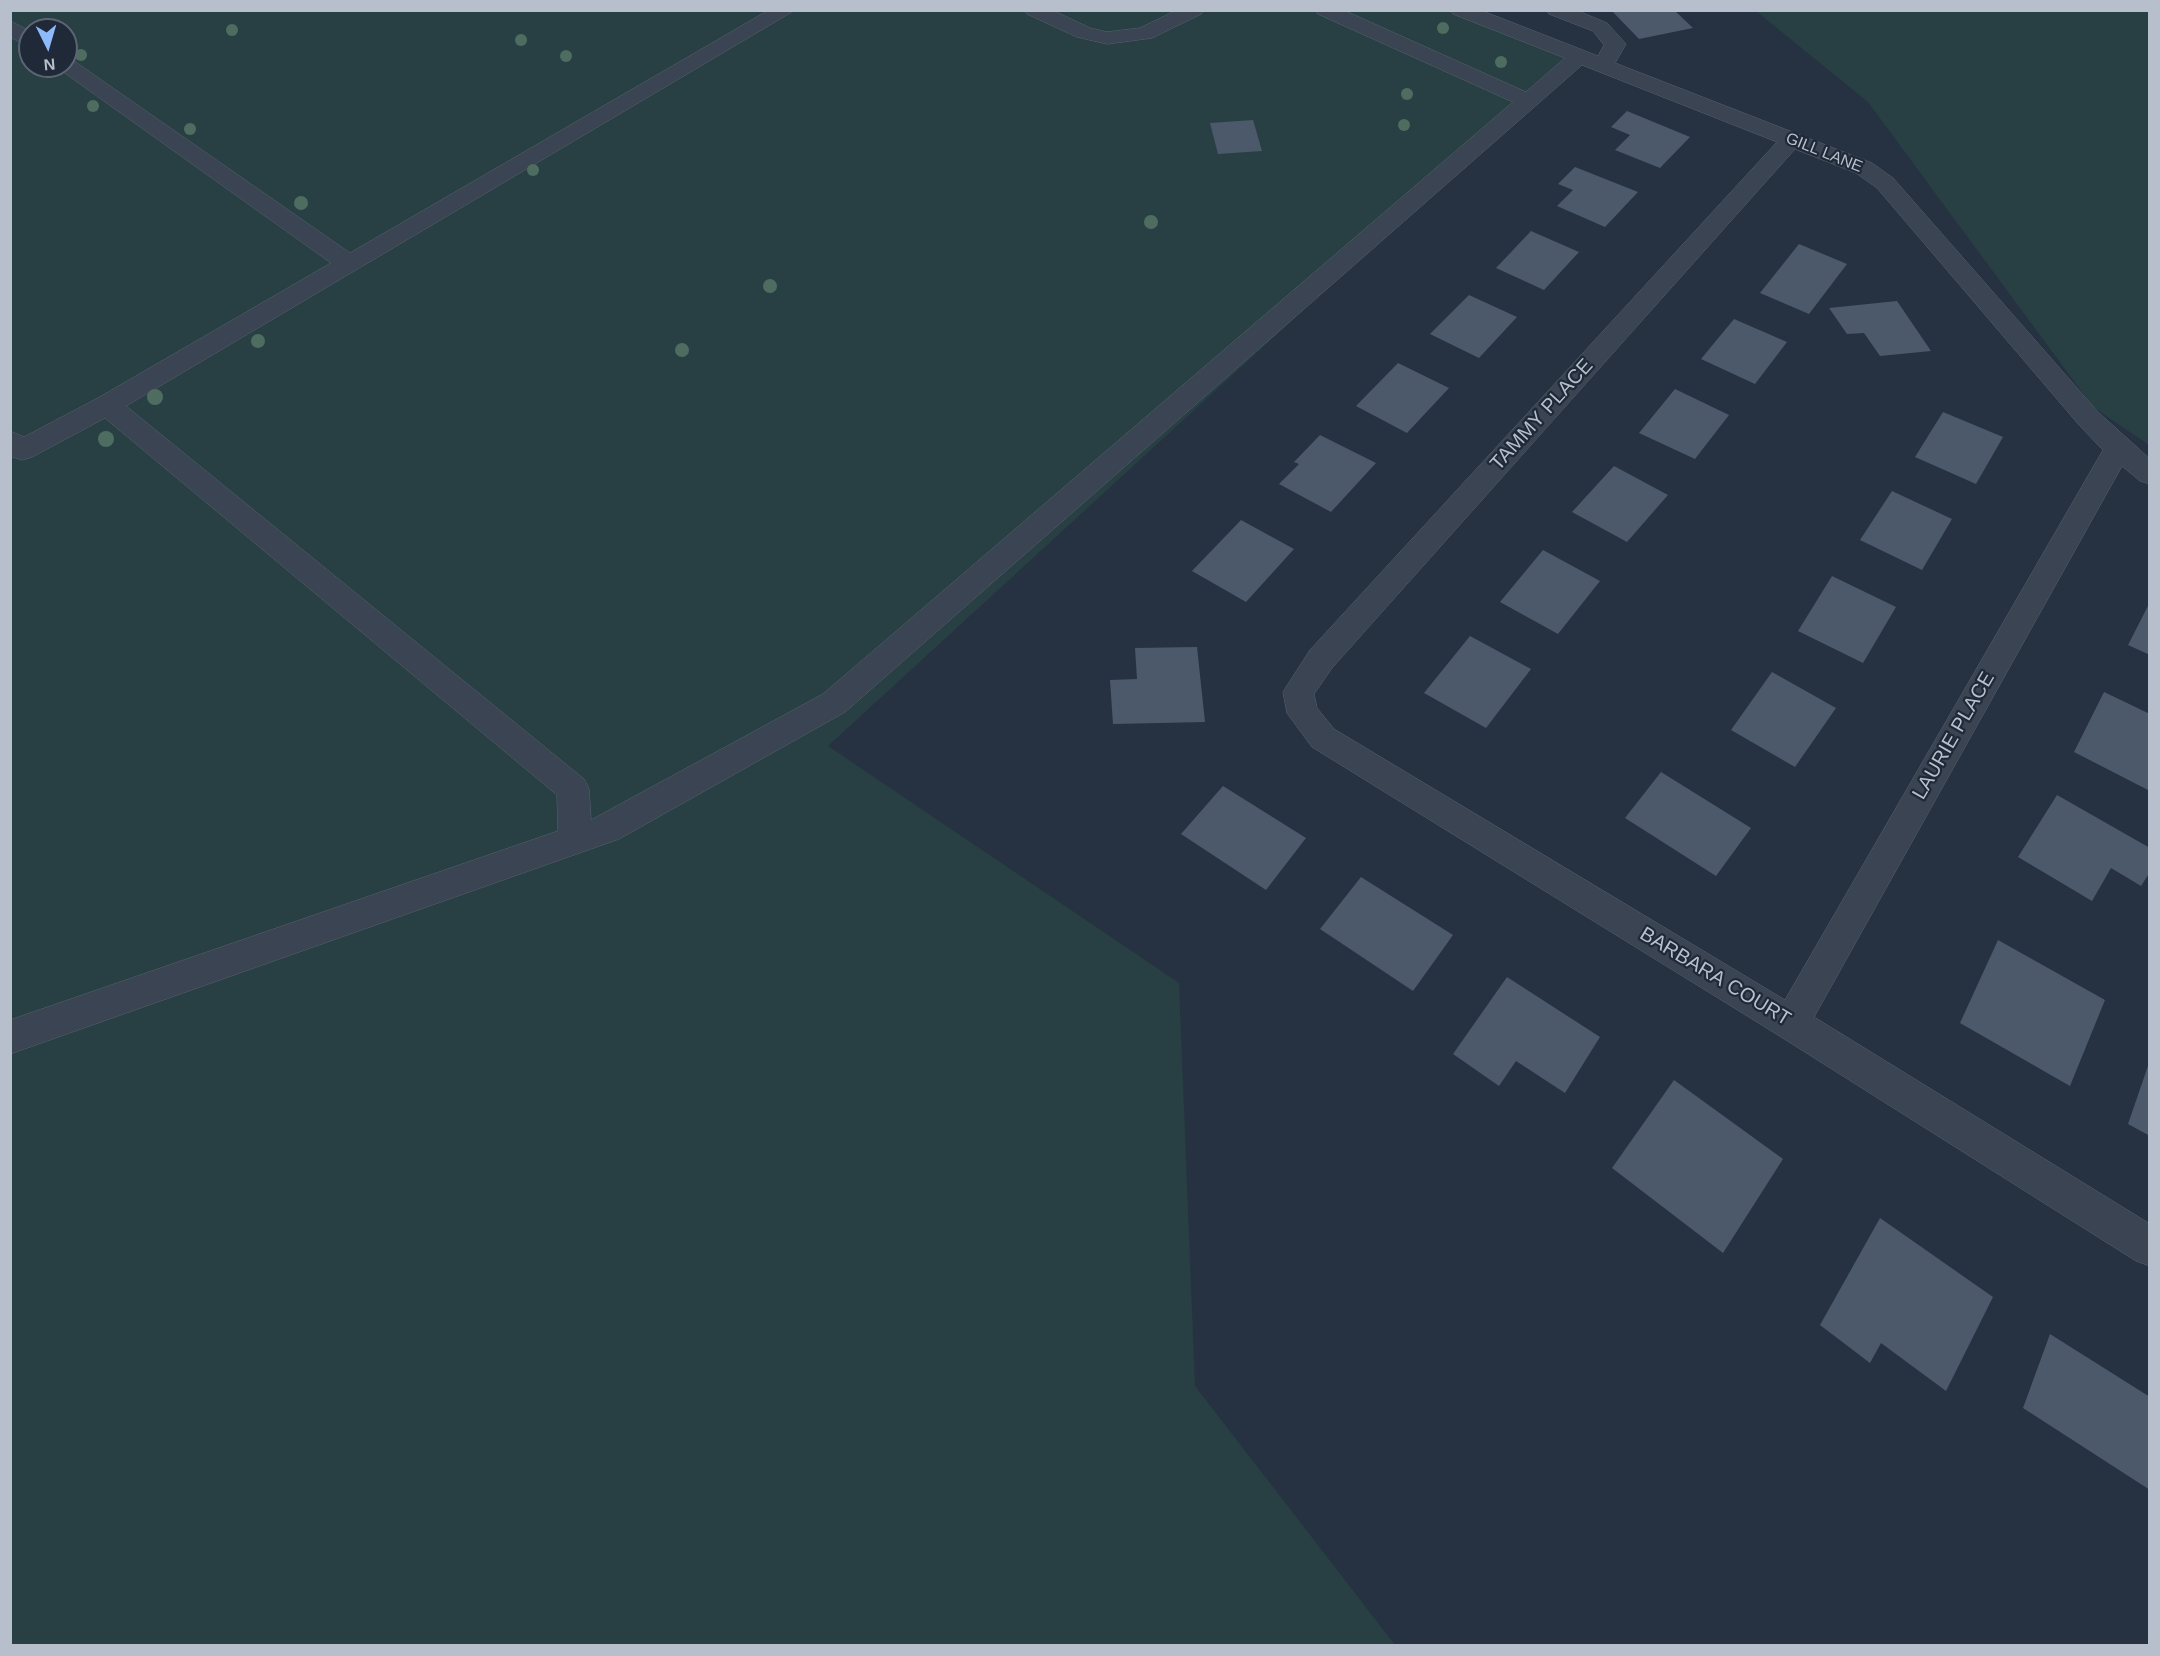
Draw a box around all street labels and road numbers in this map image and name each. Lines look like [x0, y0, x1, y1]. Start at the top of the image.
street label: GILL LANE [1783, 129, 1865, 177]
street label: TAMMY PLACE [1486, 354, 1598, 476]
street label: LAURIE PLACE [1908, 668, 2000, 804]
street label: BARBARA COURT [1635, 922, 1795, 1032]

